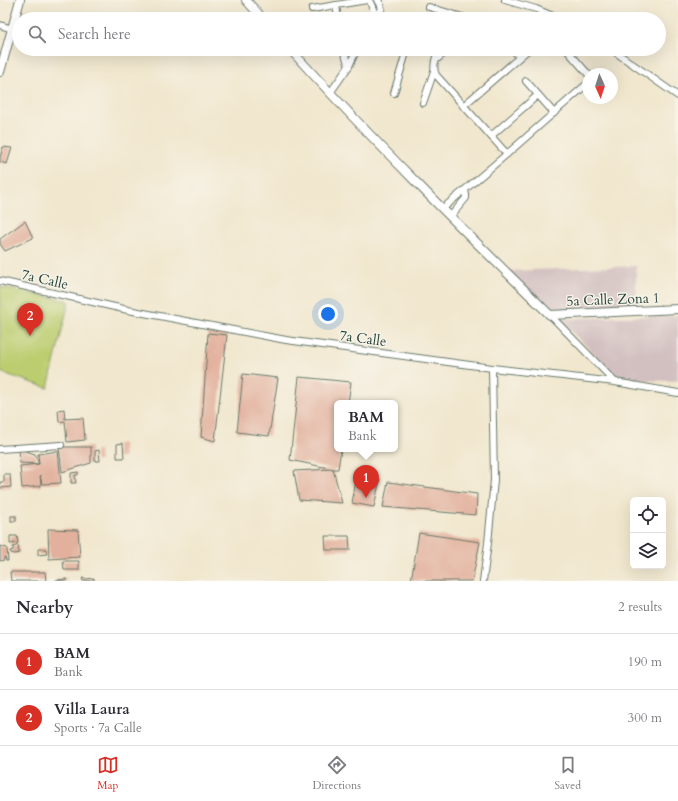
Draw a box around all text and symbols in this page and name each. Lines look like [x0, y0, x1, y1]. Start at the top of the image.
search box [12, 12, 666, 56]
icon: search [26, 23, 48, 45]
text: Search here [58, 24, 131, 44]
north arrow [582, 68, 618, 104]
street label: 7a Calle [20, 265, 70, 294]
street label: 5a Calle Zona 1 [566, 288, 660, 311]
pin: 2 [17, 303, 43, 336]
your location [318, 304, 338, 324]
street label: 7a Calle [338, 326, 388, 351]
popup [334, 400, 398, 452]
text: BAM [348, 407, 384, 427]
text: Bank [348, 427, 377, 445]
pin: 1 [353, 465, 379, 498]
map controls [630, 497, 666, 569]
button: locate [630, 497, 666, 533]
button: layers [630, 533, 666, 569]
text: Nearby [16, 596, 73, 619]
text: 2 results [618, 598, 662, 616]
text: BAM [54, 643, 90, 663]
text: 1 [26, 653, 32, 671]
text: 190 m [628, 653, 662, 671]
text: Bank [54, 663, 83, 681]
text: Villa Laura [54, 699, 130, 719]
text: 2 [26, 709, 32, 727]
text: 300 m [628, 709, 662, 727]
text: Sports · 7a Calle [54, 719, 142, 737]
tab: Map [97, 754, 119, 793]
tab: Directions [312, 754, 361, 793]
tab: Saved [555, 754, 581, 793]

